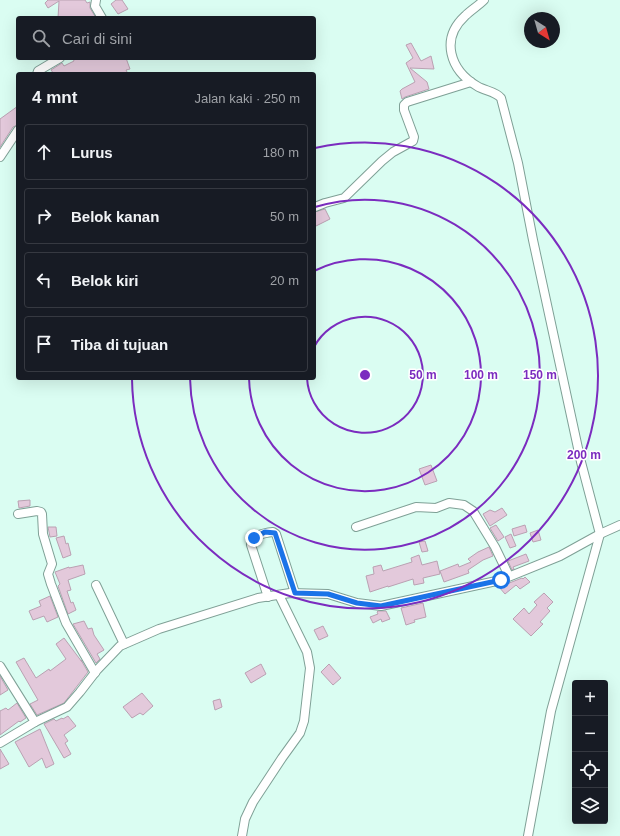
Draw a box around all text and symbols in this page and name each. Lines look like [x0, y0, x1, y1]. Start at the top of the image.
north arrow [524, 12, 560, 48]
search box [16, 16, 316, 60]
icon: search [30, 27, 52, 49]
text: Cari di sini [62, 30, 132, 47]
text: 4 mnt [32, 88, 77, 107]
text: Jalan kaki · 250 m [195, 91, 300, 106]
icon: ahead [33, 141, 55, 163]
text: Lurus [71, 144, 113, 161]
text: 180 m [263, 145, 299, 160]
icon: right [33, 205, 55, 227]
text: Belok kanan [71, 208, 159, 225]
text: 50 m [270, 209, 299, 224]
icon: left [33, 269, 55, 291]
text: Belok kiri [71, 272, 139, 289]
text: 20 m [270, 273, 299, 288]
icon: arrive [33, 333, 55, 355]
text: Tiba di tujuan [71, 336, 168, 353]
centre of rings [358, 368, 372, 382]
text: 50 m [409, 368, 437, 382]
text: 100 m [464, 368, 498, 382]
text: 150 m [523, 368, 557, 382]
text: 200 m [567, 448, 601, 462]
route end [245, 529, 263, 547]
route start [492, 571, 510, 589]
map controls [572, 680, 608, 824]
button: + [572, 680, 608, 716]
button: − [572, 716, 608, 752]
button: locate [572, 752, 608, 788]
button: layers [572, 788, 608, 824]

